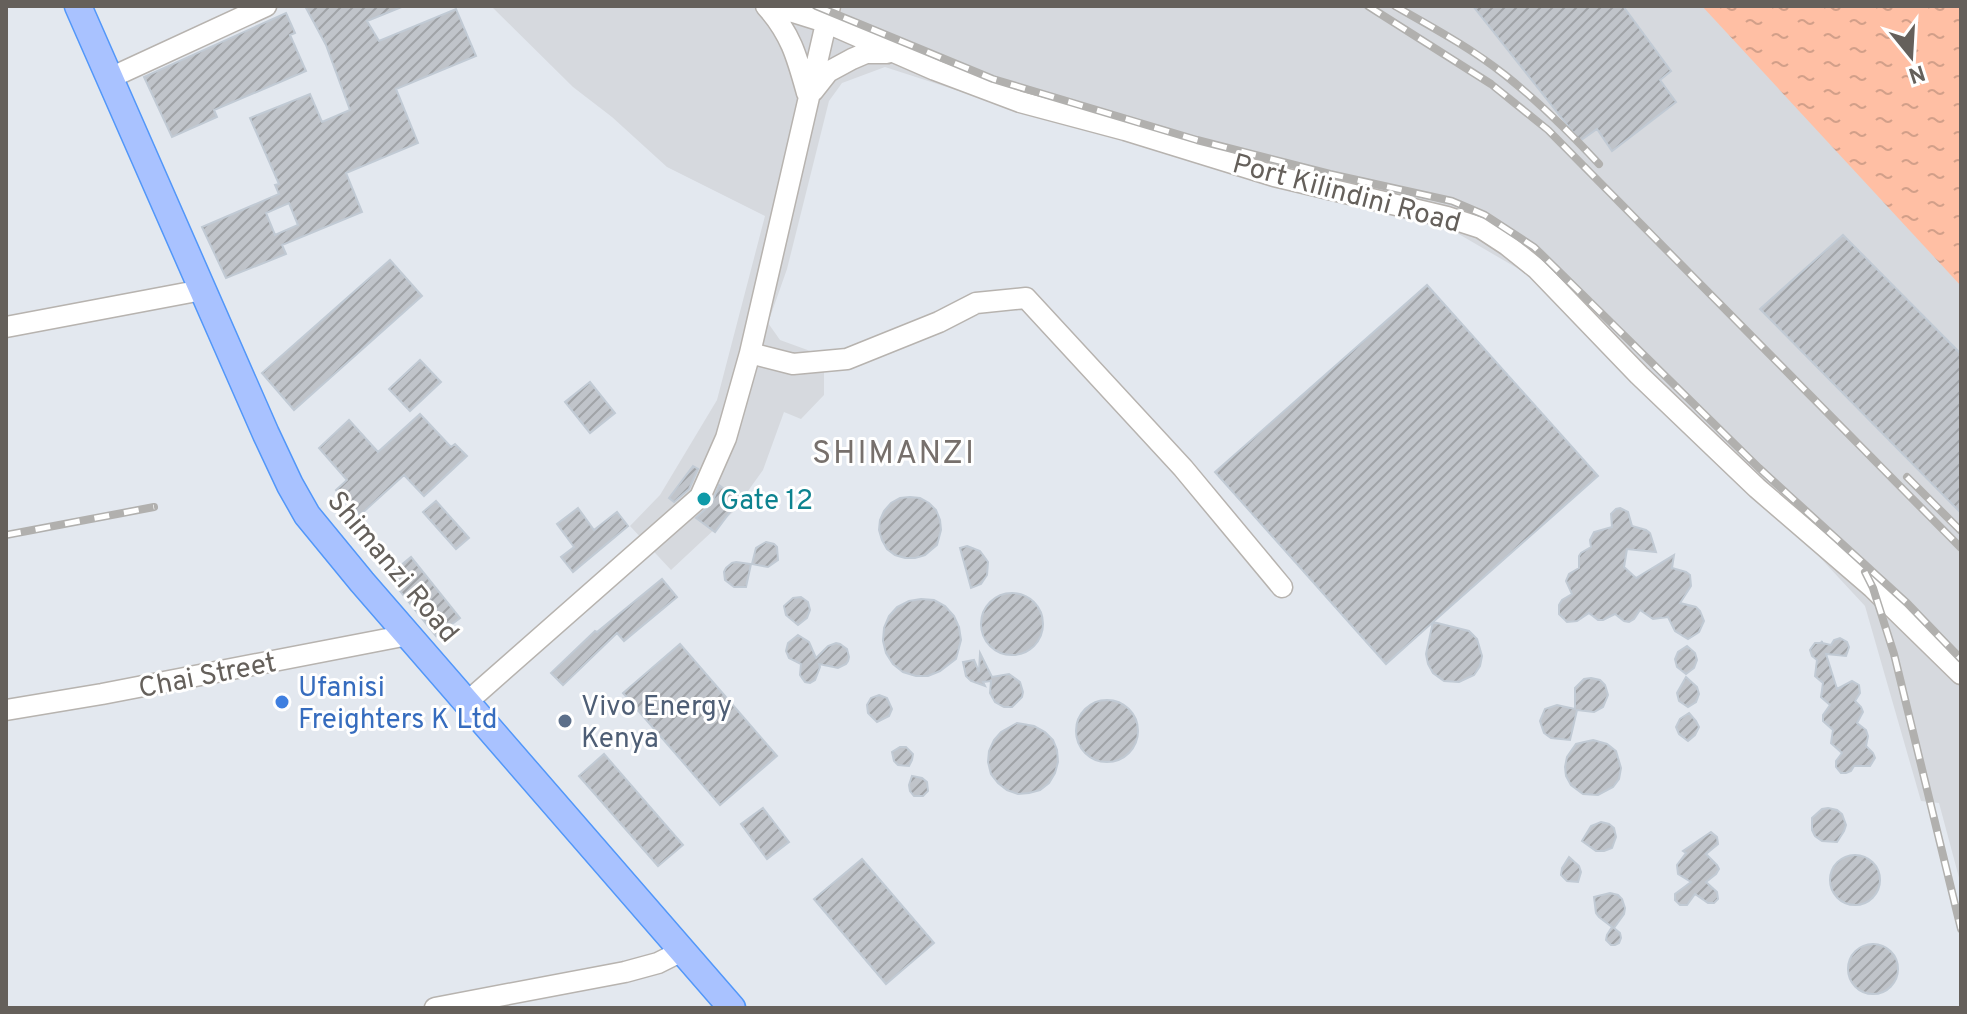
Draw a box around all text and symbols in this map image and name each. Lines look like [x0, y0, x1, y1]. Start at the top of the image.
north arrow [1871, 16, 1951, 96]
text: N [1905, 57, 1928, 88]
street label: Port Kilindini Road [1228, 147, 1464, 243]
district label: SHIMANZI [812, 435, 976, 475]
place label: Gate 12 [720, 484, 813, 520]
street label: Shimanzi Road [318, 485, 466, 651]
marker: Gate 12 [695, 490, 713, 508]
street label: Chai Street [136, 646, 279, 708]
place label: Ufanisi Freighters K Ltd [298, 671, 498, 739]
place label: Vivo Energy Kenya [581, 690, 732, 758]
marker: Ufanisi Freighters K Ltd [273, 693, 291, 711]
marker: Vivo Energy Kenya [556, 712, 574, 730]

